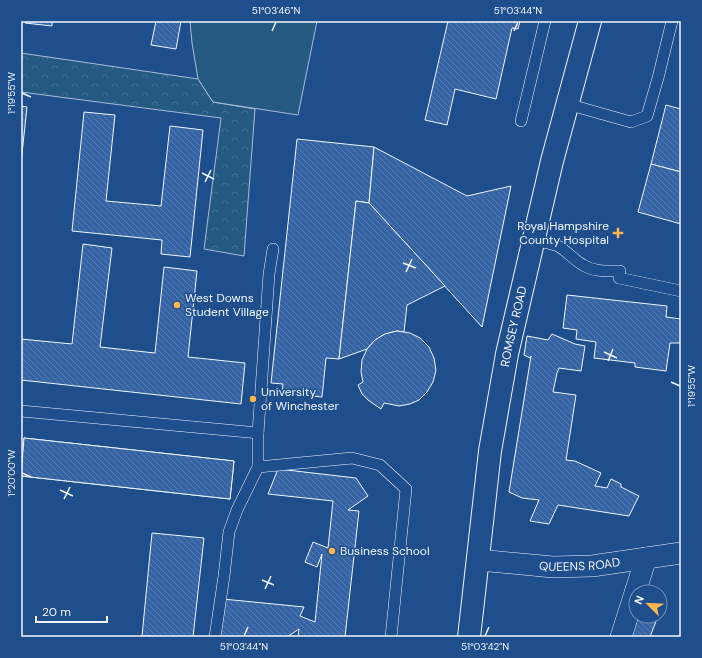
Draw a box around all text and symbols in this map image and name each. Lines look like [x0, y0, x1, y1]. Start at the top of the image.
text: 51°03'46"N [252, 4, 300, 17]
text: 51°03'44"N [494, 4, 542, 17]
text: 1°19'55"W [5, 72, 18, 114]
place label: Royal Hampshire County Hospital [517, 218, 609, 248]
marker: Royal Hampshire County Hospital [612, 227, 624, 239]
street label: ROMSEY ROAD [497, 284, 531, 368]
place label: West Downs Student Village [185, 290, 269, 320]
marker: West Downs Student Village [172, 300, 182, 310]
text: 1°19'55"W [685, 365, 698, 407]
place label: University of Winchester [261, 384, 339, 414]
marker: University of Winchester [248, 394, 258, 404]
text: 1°20'00"W [5, 449, 18, 496]
place label: Business School [340, 543, 430, 559]
marker: Business School [327, 546, 337, 556]
street label: QUEENS ROAD [538, 554, 621, 575]
north arrow [628, 584, 668, 624]
text: N [631, 593, 647, 606]
scale bar [36, 598, 107, 624]
text: 20 m [42, 604, 71, 620]
text: 51°03'44"N [220, 640, 268, 653]
text: 51°03'42"N [461, 640, 509, 653]

